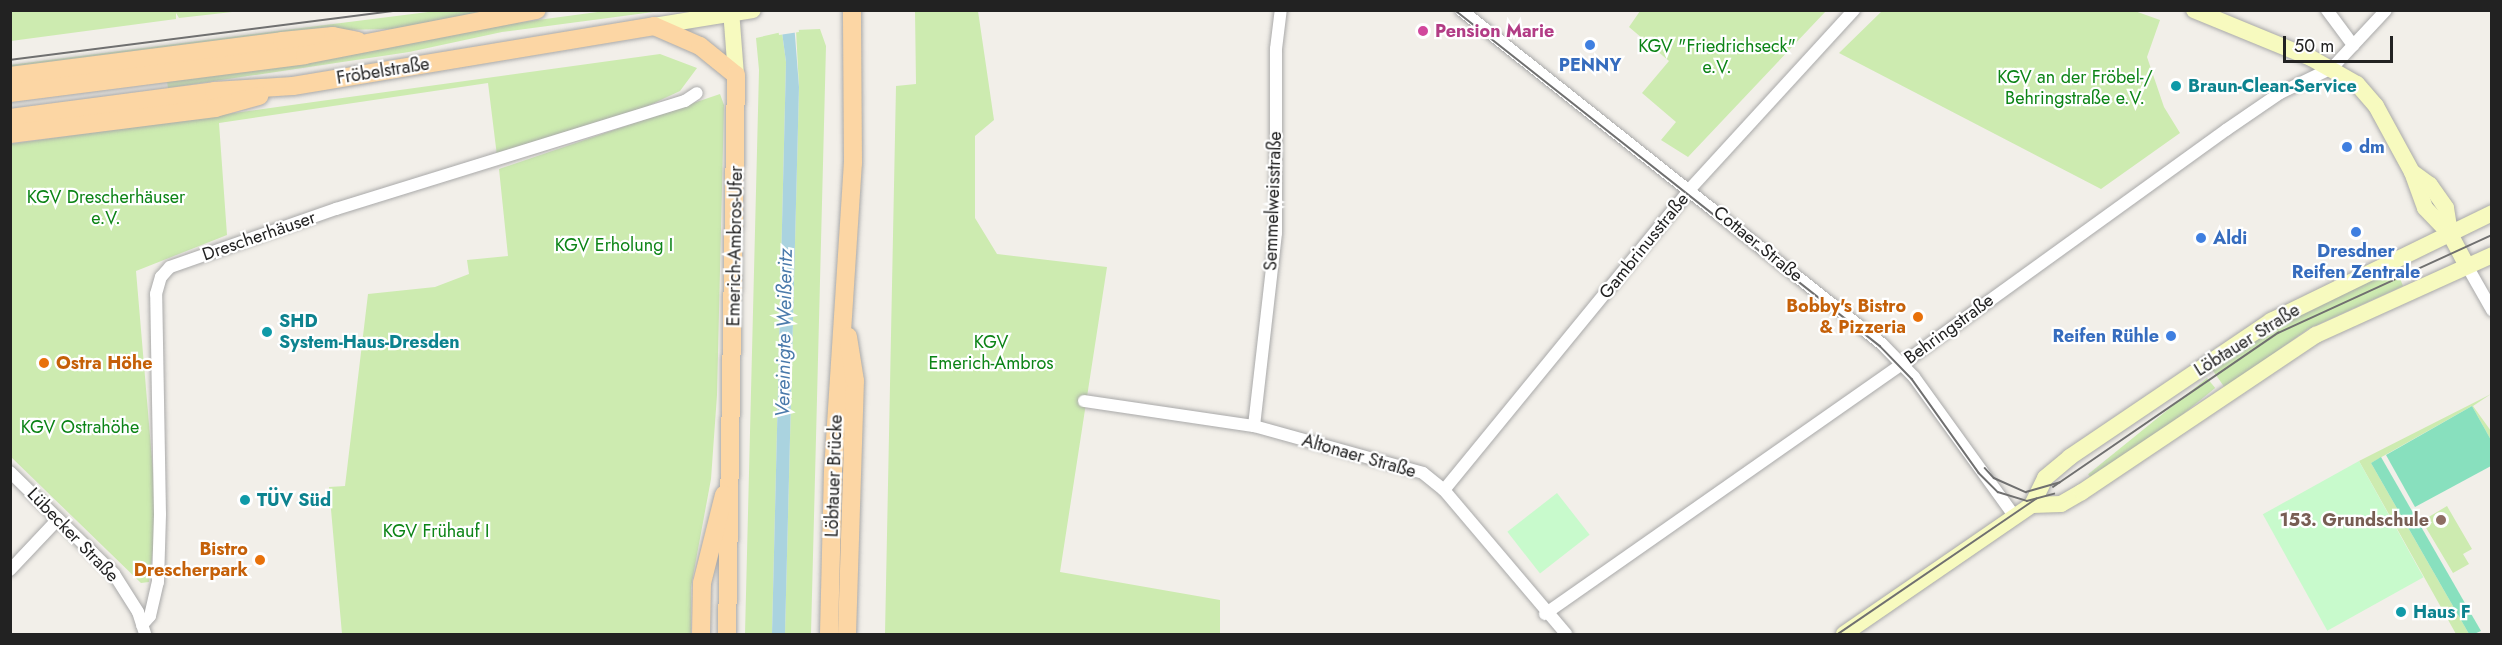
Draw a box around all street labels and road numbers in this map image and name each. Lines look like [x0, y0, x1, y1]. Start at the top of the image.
street label: Fröbelstraße [335, 53, 431, 89]
street label: Semmelweisstraße [1260, 131, 1286, 271]
street label: Emerich-Ambros-Ufer [723, 165, 747, 327]
street label: Gambrinusstraße [1595, 189, 1693, 303]
street label: Cottaer Straße [1709, 201, 1807, 287]
street label: Drescherhäuser [199, 206, 319, 266]
street label: Behringstraße [1900, 289, 1998, 369]
street label: Löbtauer Straße [2190, 299, 2304, 381]
street label: Löbtauer Brücke [821, 414, 847, 538]
street label: Altonaer Straße [1300, 429, 1418, 483]
street label: Lübecker Straße [23, 483, 123, 587]

